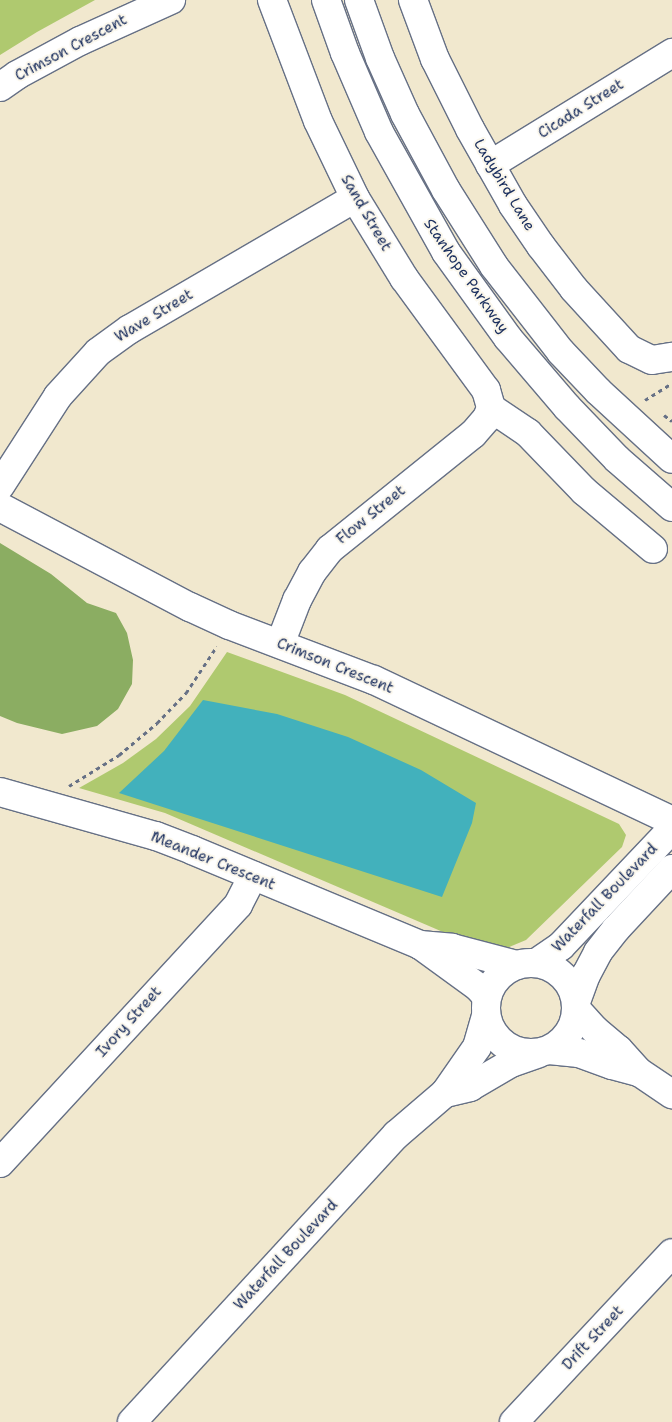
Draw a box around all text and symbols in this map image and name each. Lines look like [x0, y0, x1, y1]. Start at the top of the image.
street label: Crimson Crescent [12, 11, 130, 85]
street label: Cicada Street [535, 75, 627, 143]
street label: Ladybird Lane [470, 136, 538, 234]
street label: Sand Street [337, 172, 395, 254]
street label: Stanhope Parkway [420, 215, 512, 337]
street label: Wave Street [112, 286, 196, 346]
street label: Flow Street [333, 482, 409, 548]
street label: Crimson Crescent [274, 634, 396, 698]
street label: Meander Crescent [148, 828, 278, 894]
street label: Waterfall Boulevard [548, 840, 662, 956]
street label: Ivory Street [93, 983, 165, 1061]
street label: Waterfall Boulevard [230, 1196, 342, 1314]
street label: Drift Street [559, 1302, 627, 1374]

